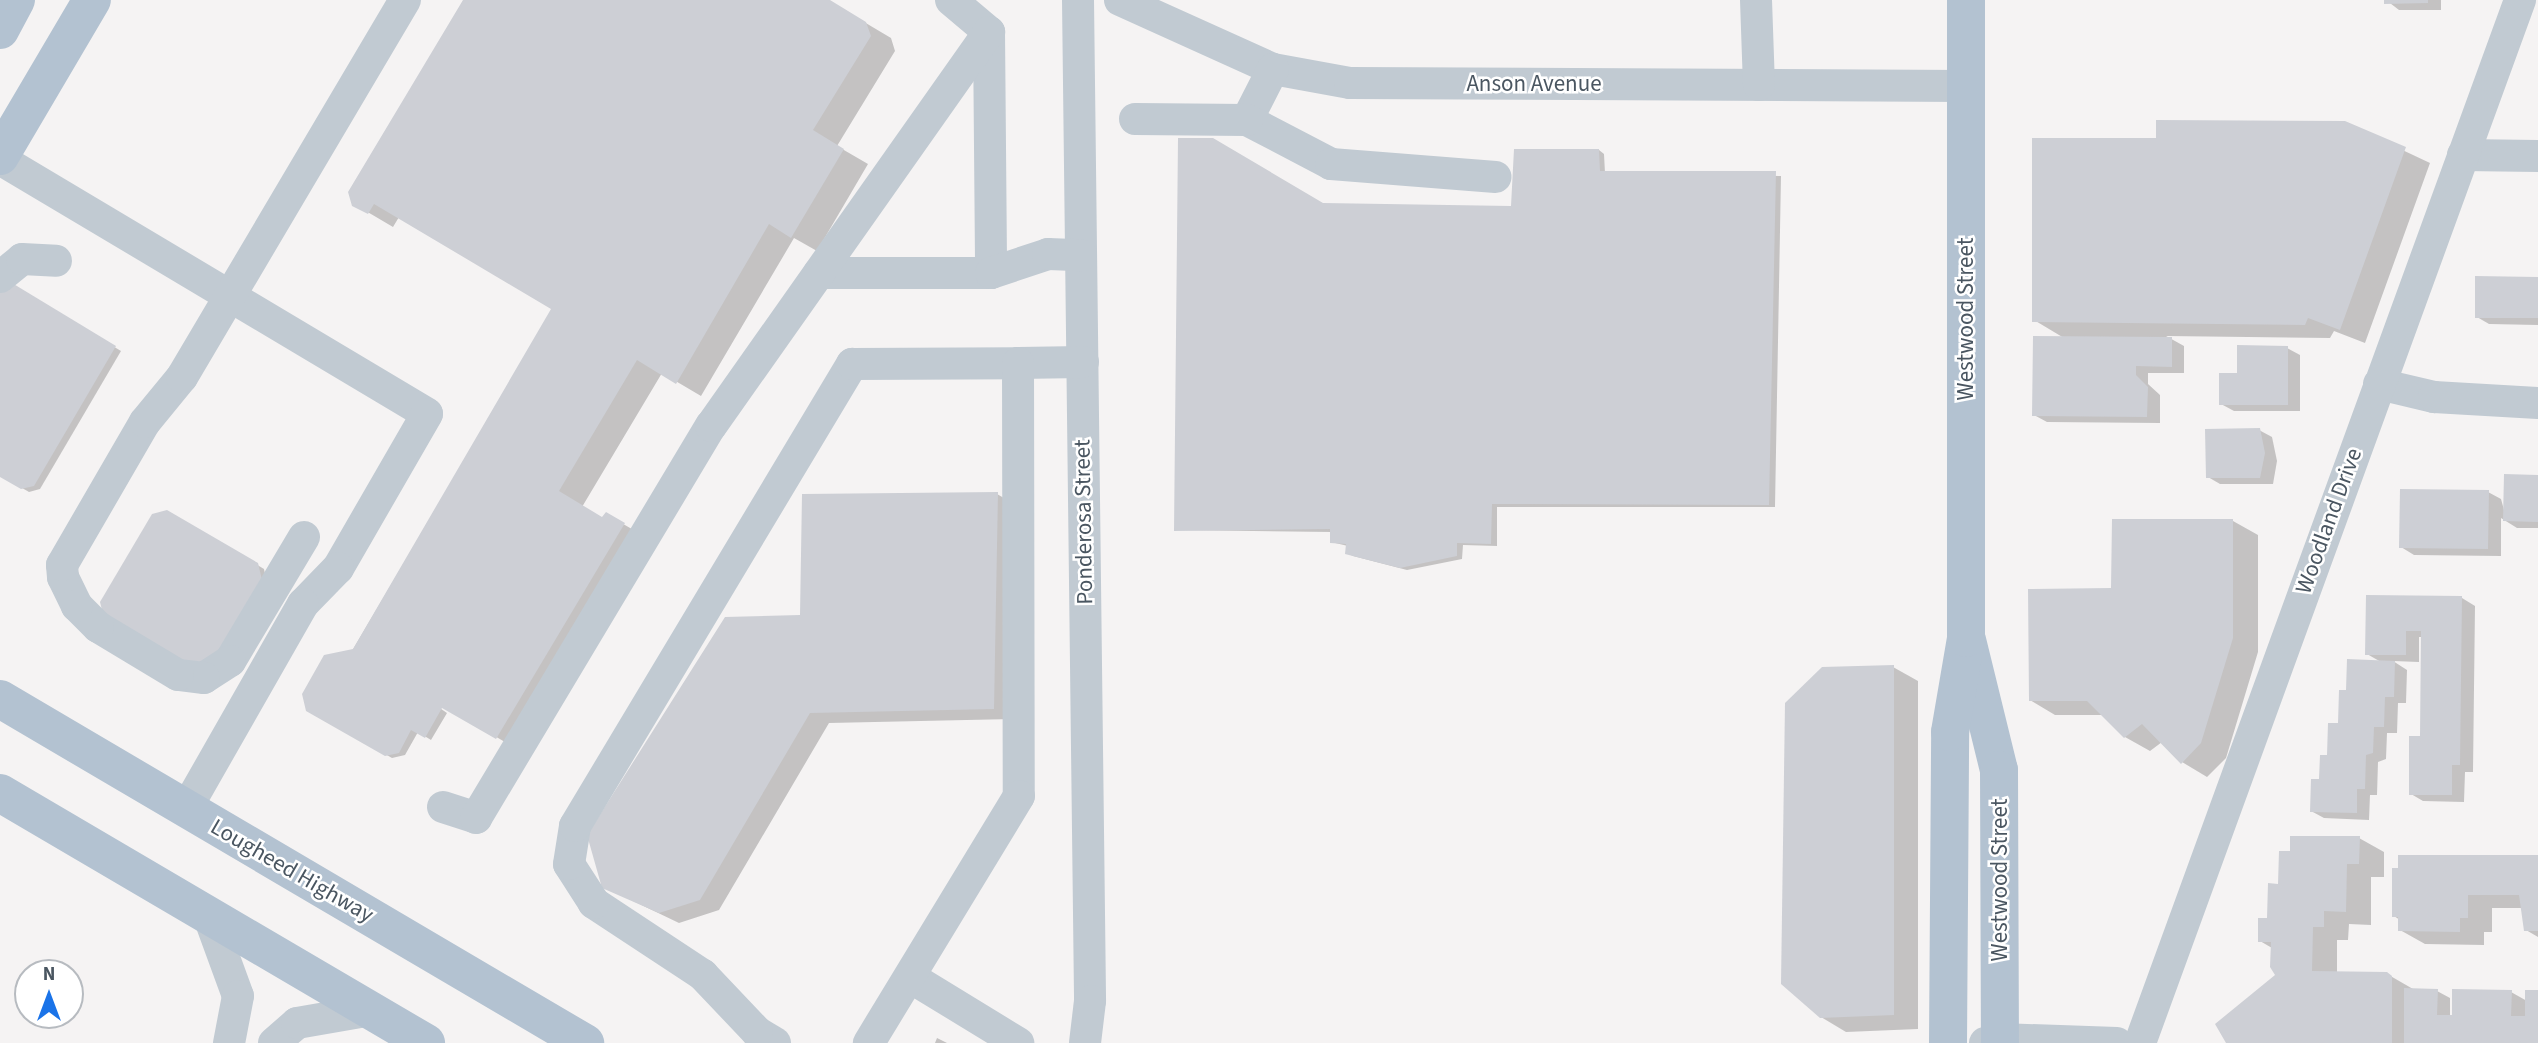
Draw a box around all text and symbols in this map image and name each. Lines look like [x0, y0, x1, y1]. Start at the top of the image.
street label: Anson Avenue [1466, 70, 1602, 98]
street label: Westwood Street [1952, 238, 1980, 400]
street label: Ponderosa Street [1069, 439, 1099, 605]
street label: Woodland Drive [2290, 444, 2368, 598]
street label: Westwood Street [1986, 799, 2014, 961]
street label: Lougheed Highway [206, 813, 378, 929]
north arrow [14, 959, 84, 1029]
text: N [43, 961, 55, 988]

